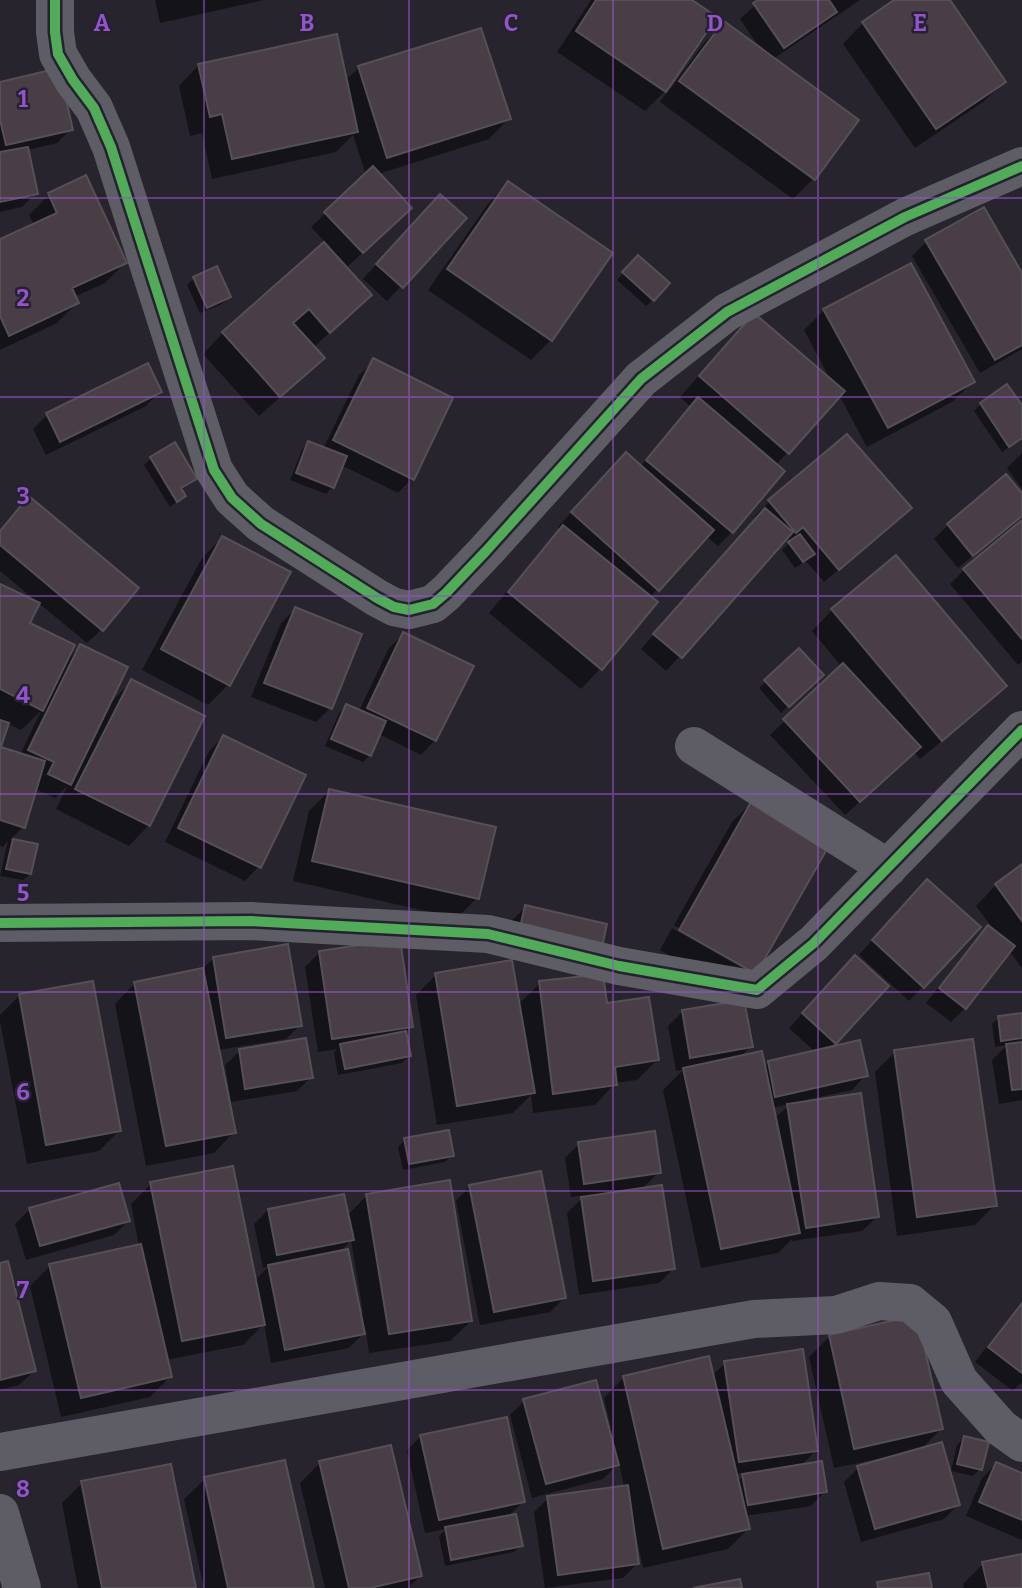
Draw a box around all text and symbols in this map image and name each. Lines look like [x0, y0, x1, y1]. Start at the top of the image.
text: A [94, 9, 111, 37]
text: B [300, 9, 314, 37]
text: C [504, 9, 518, 37]
text: D [707, 9, 723, 37]
text: E [913, 9, 927, 37]
text: 1 [18, 85, 28, 113]
text: 2 [17, 284, 30, 312]
text: 3 [16, 482, 30, 510]
text: 4 [16, 681, 30, 709]
text: 5 [17, 879, 29, 907]
text: 6 [16, 1078, 30, 1106]
text: 7 [17, 1276, 30, 1304]
text: 8 [16, 1475, 30, 1503]

